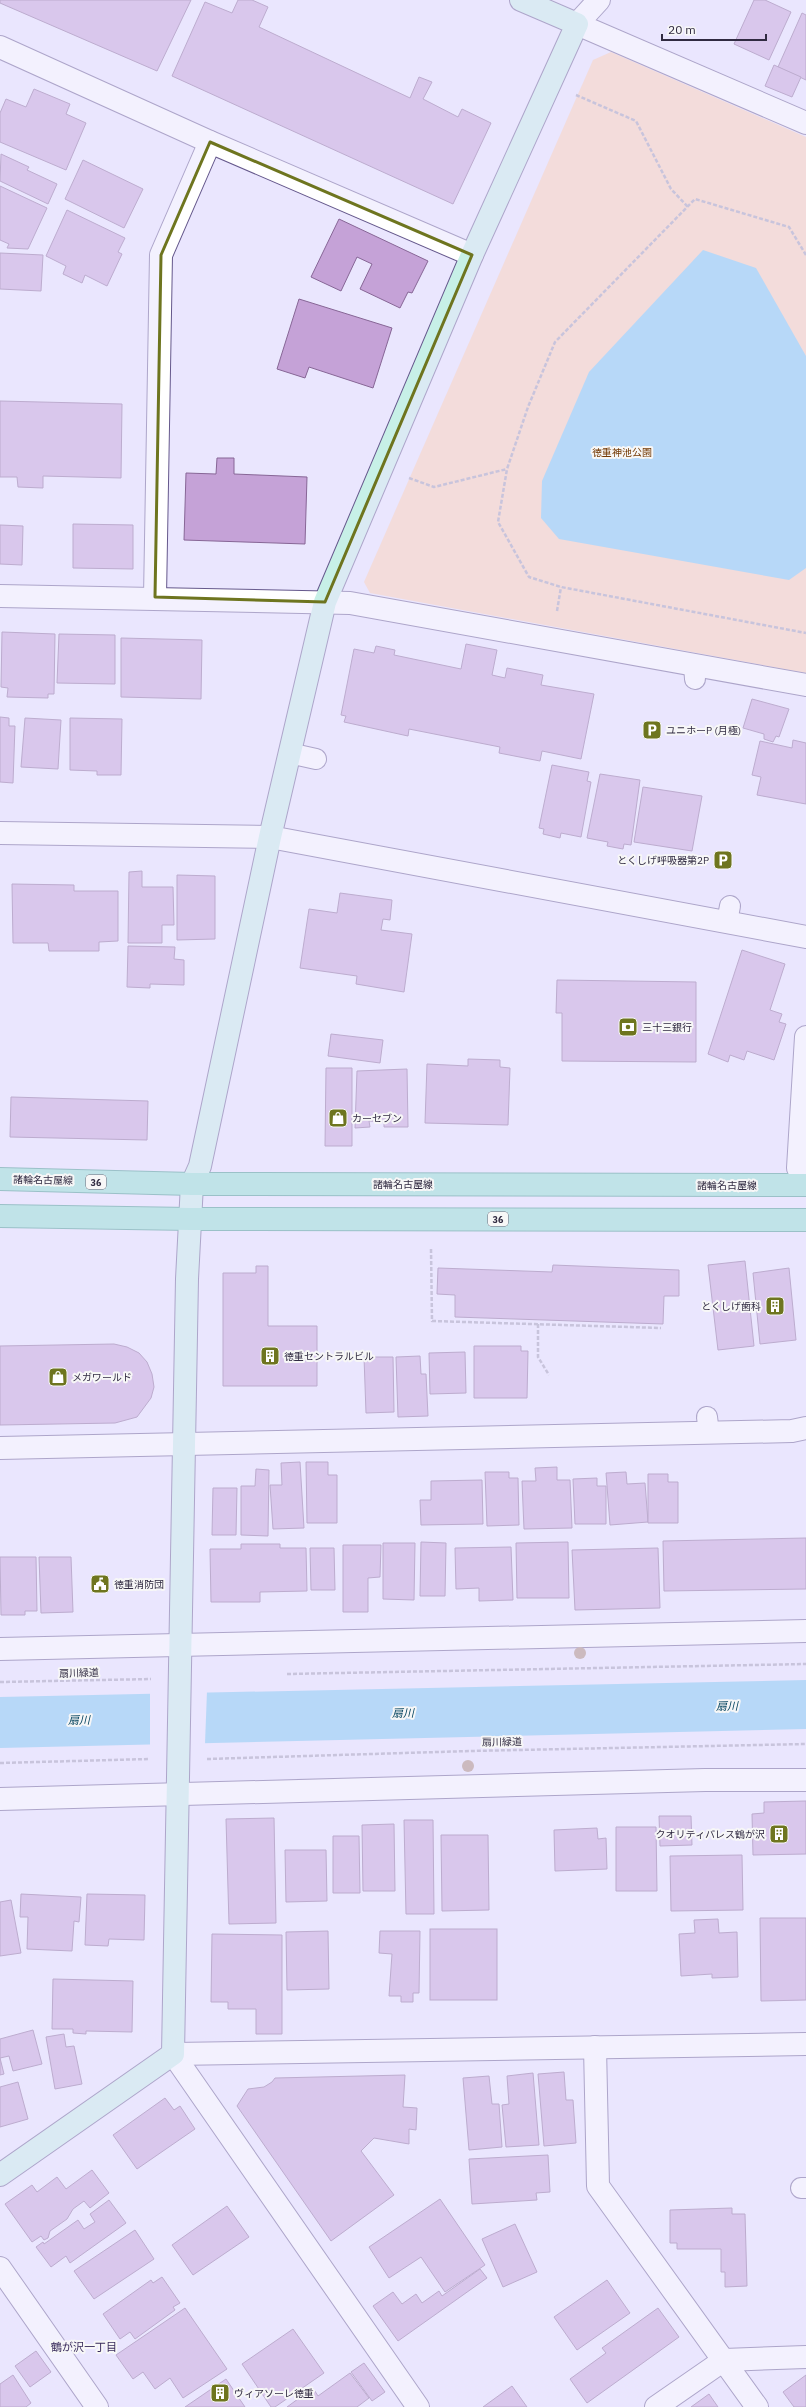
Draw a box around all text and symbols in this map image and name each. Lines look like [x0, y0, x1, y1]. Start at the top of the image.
scale bar [662, 16, 766, 42]
text: 20 m [668, 22, 696, 37]
park label: 徳重神池公園 [592, 446, 652, 459]
parking icon: ユニホーP (月極) [641, 719, 663, 741]
place label: ユニホーP (月極) [666, 724, 741, 737]
parking icon: とくしげ呼吸器第2P [712, 849, 734, 871]
place label: とくしげ呼吸器第2P [617, 854, 709, 867]
bank icon: 三十三銀行 [617, 1016, 639, 1038]
place label: 三十三銀行 [642, 1021, 692, 1034]
shop icon: カーセブン [327, 1107, 349, 1129]
place label: カーセブン [352, 1112, 402, 1125]
street label: 諸輪名古屋線 [13, 1173, 73, 1187]
road number: 36 [86, 1175, 106, 1189]
street label: 諸輪名古屋線 [373, 1178, 433, 1191]
street label: 諸輪名古屋線 [697, 1179, 757, 1192]
road number: 36 [488, 1212, 508, 1226]
building icon: とくしげ歯科 [764, 1295, 786, 1317]
place label: とくしげ歯科 [701, 1300, 761, 1313]
building icon: 徳重セントラルビル [259, 1345, 281, 1367]
place label: 徳重セントラルビル [284, 1350, 374, 1363]
shop icon: メガワールド [47, 1366, 69, 1388]
place label: メガワールド [72, 1371, 132, 1384]
public building icon: 徳重消防団 [89, 1573, 111, 1595]
place label: 徳重消防団 [114, 1578, 164, 1591]
street label: 扇川緑道 [59, 1666, 99, 1680]
water label: 扇川 [716, 1699, 739, 1713]
water label: 扇川 [392, 1706, 415, 1720]
water label: 扇川 [68, 1713, 91, 1727]
street label: 扇川緑道 [482, 1735, 522, 1749]
building icon: クオリティパレス鶴が沢 [768, 1823, 790, 1845]
place label: クオリティパレス鶴が沢 [656, 1828, 765, 1841]
district label: 鶴が沢一丁目 [51, 2340, 117, 2354]
building icon: ヴィアソーレ徳重 [209, 2382, 231, 2404]
place label: ヴィアソーレ徳重 [234, 2387, 314, 2400]

